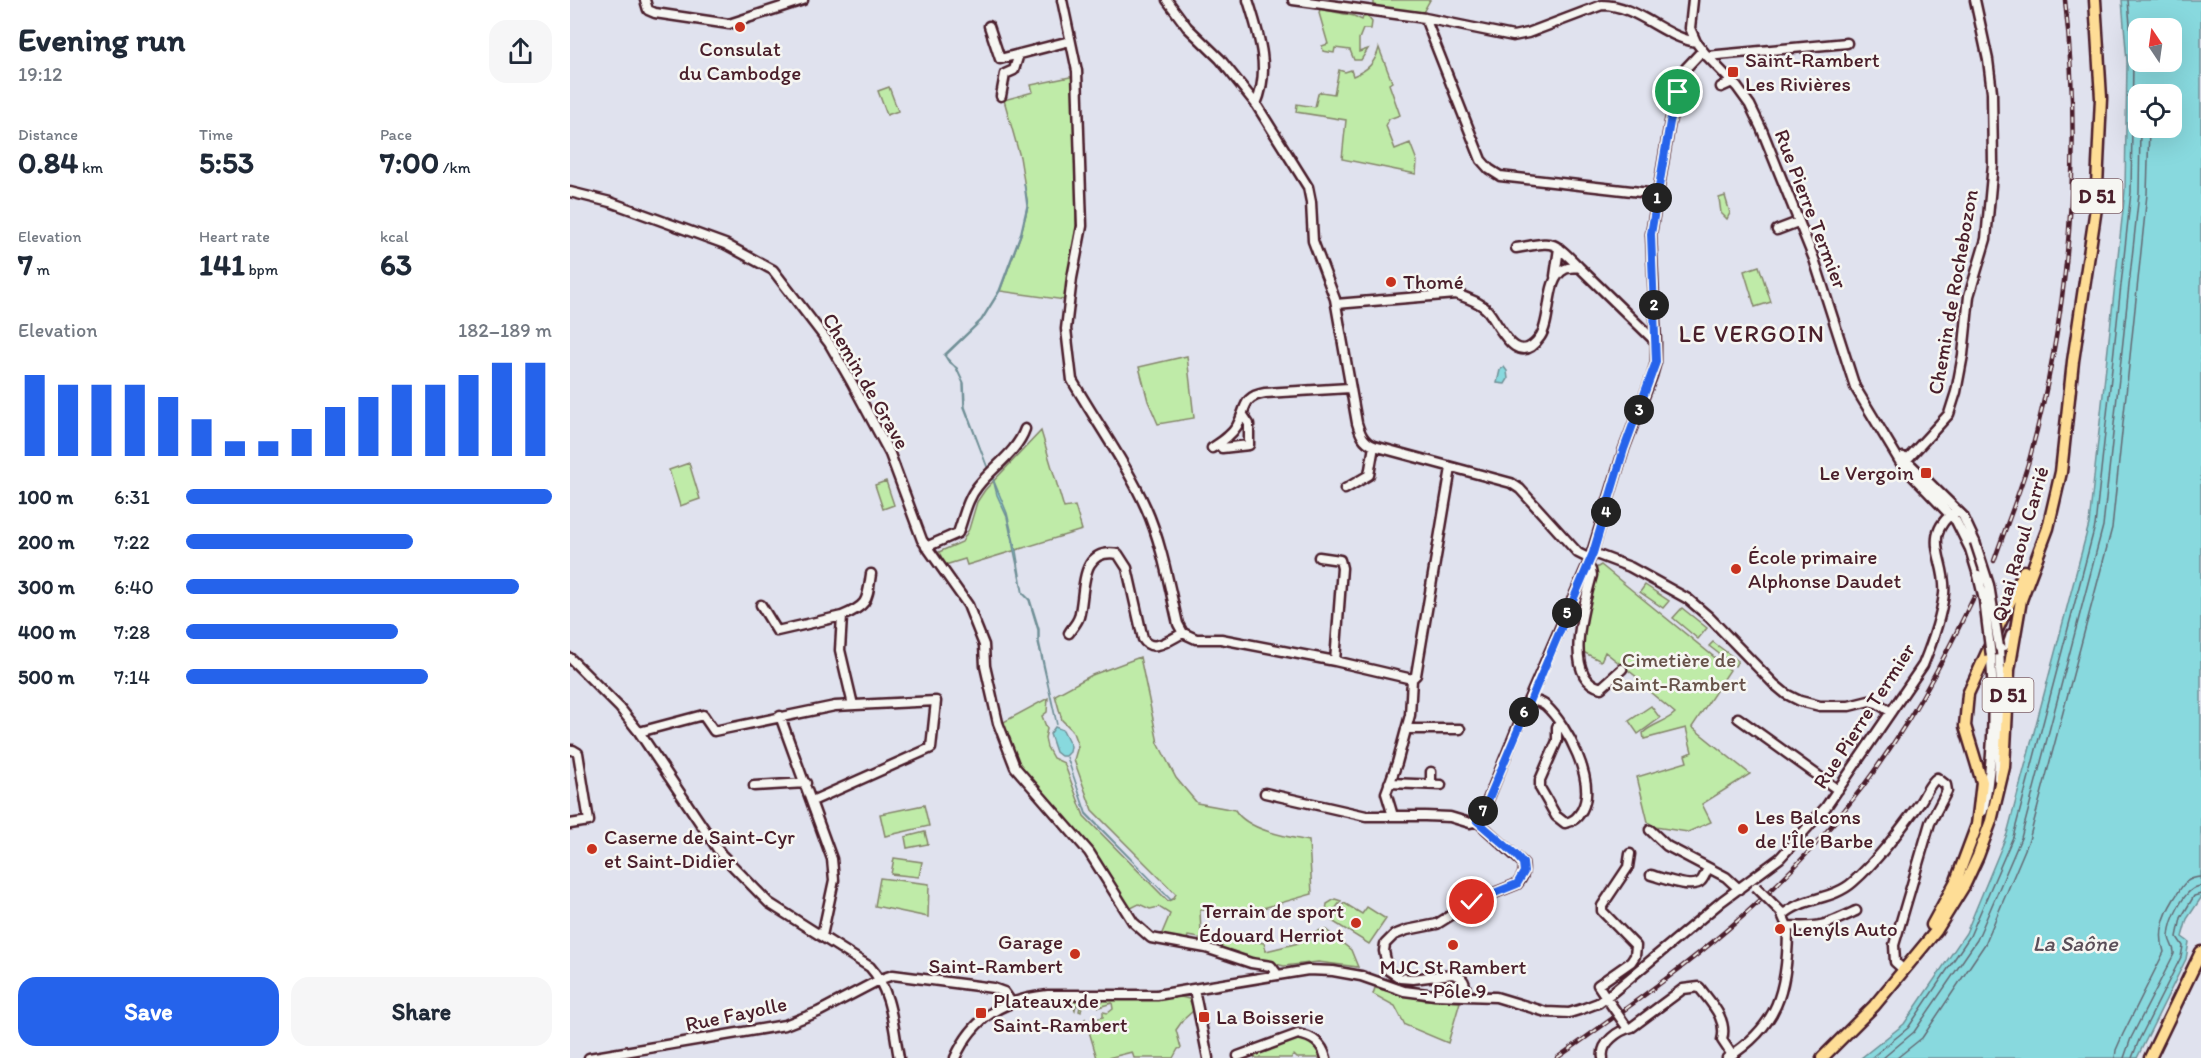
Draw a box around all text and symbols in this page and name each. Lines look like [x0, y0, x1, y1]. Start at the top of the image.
north arrow [2128, 18, 2182, 72]
map controls [2128, 18, 2182, 138]
text: Evening run [18, 20, 185, 59]
button: share [489, 20, 552, 83]
marker: Consulat du Cambodge [733, 20, 747, 34]
place label: Consulat du Cambodge [679, 36, 801, 85]
place label: Saint-Rambert Les Rivières [1745, 47, 1880, 96]
text: 19:12 [18, 62, 62, 86]
marker: Saint-Rambert Les Rivières [1726, 65, 1740, 79]
pin [1652, 66, 1703, 117]
icon: arrive [1661, 75, 1694, 108]
button: locate [2128, 84, 2182, 138]
text: Distance [18, 125, 78, 144]
text: Time [199, 125, 233, 144]
text: Pace [380, 125, 412, 144]
street label: Rue Pierre Termier [1770, 126, 1853, 292]
text: 0.84 [18, 144, 78, 181]
text: 5:53 [199, 144, 254, 181]
text: 7:00 [380, 144, 439, 181]
text: km [78, 158, 103, 177]
text: /km [439, 158, 471, 177]
road number: D 51 [2072, 179, 2122, 213]
pin: 1 [1642, 183, 1672, 213]
street label: Chemin de Rochebozon [1922, 187, 1983, 396]
text: 1 [1653, 188, 1661, 207]
text: Elevation [18, 227, 82, 246]
text: Heart rate [199, 227, 270, 246]
text: kcal [380, 227, 408, 246]
text: 7 [18, 246, 33, 283]
text: 141 [199, 246, 245, 283]
text: 63 [380, 246, 412, 283]
text: m [33, 260, 50, 279]
text: bpm [245, 260, 278, 279]
place label: Thomé [1403, 269, 1464, 294]
marker: Thomé [1384, 275, 1398, 289]
pin: 2 [1639, 290, 1669, 320]
text: 2 [1650, 295, 1658, 314]
street label: Chemin de Grave [817, 308, 916, 453]
text: Elevation [18, 318, 97, 342]
text: 182–189 m [458, 318, 552, 342]
district label: LE VERGOIN [1679, 319, 1825, 348]
pin: 3 [1624, 395, 1654, 425]
text: 3 [1635, 400, 1643, 419]
place label: Le Vergoin [1819, 460, 1914, 485]
street label: Quai Raoul Carrié [1985, 463, 2054, 624]
marker: Le Vergoin [1919, 466, 1933, 480]
text: 100 m [18, 485, 73, 509]
text: 6:31 [114, 485, 150, 509]
pin: 4 [1591, 497, 1621, 527]
text: 4 [1601, 502, 1611, 521]
text: 200 m [18, 530, 74, 554]
text: 7:22 [114, 530, 150, 554]
place label: École primaire Alphonse Daudet [1748, 544, 1901, 593]
marker: École primaire Alphonse Daudet [1729, 562, 1743, 576]
text: 300 m [18, 575, 75, 599]
text: 6:40 [114, 575, 154, 599]
pin: 5 [1552, 598, 1582, 628]
text: 5 [1563, 603, 1571, 622]
text: 400 m [18, 620, 76, 644]
text: 7:28 [114, 620, 150, 644]
street label: Rue Pierre Termier [1807, 638, 1920, 793]
park label: Cimetière de Saint-Rambert [1612, 647, 1746, 696]
text: 500 m [18, 665, 74, 689]
text: 7:14 [114, 665, 150, 689]
road number: D 51 [1982, 678, 2034, 712]
pin: 6 [1509, 697, 1539, 727]
text: 6 [1520, 702, 1528, 721]
pin: 7 [1468, 796, 1498, 826]
text: 7 [1479, 801, 1487, 820]
place label: Les Balcons de l'Île Barbe [1755, 804, 1873, 853]
marker: Les Balcons de l'Île Barbe [1736, 822, 1750, 836]
place label: Caserne de Saint-Cyr et Saint-Didier [604, 824, 795, 873]
marker: Caserne de Saint-Cyr et Saint-Didier [585, 842, 599, 856]
pin [1446, 876, 1497, 927]
icon: check [1455, 885, 1488, 918]
place label: Terrain de sport Édouard Herriot [1199, 898, 1344, 947]
marker: Terrain de sport Édouard Herriot [1349, 916, 1363, 930]
place label: Lenyls Auto [1792, 916, 1898, 941]
marker: Lenyls Auto [1773, 922, 1787, 936]
place label: Garage Saint-Rambert [928, 929, 1063, 978]
water label: La Saône [2032, 930, 2119, 957]
marker: MJC St Rambert - Pôle 9 [1446, 938, 1460, 952]
marker: Garage Saint-Rambert [1068, 947, 1082, 961]
place label: MJC St Rambert - Pôle 9 [1380, 954, 1527, 1003]
button: Save [18, 977, 279, 1046]
button: Share [291, 977, 552, 1046]
place label: Plateaux de Saint-Rambert [993, 988, 1128, 1037]
street label: Rue Fayolle [683, 991, 789, 1036]
place label: La Boisserie [1216, 1004, 1324, 1029]
marker: Plateaux de Saint-Rambert [974, 1006, 988, 1020]
marker: La Boisserie [1197, 1010, 1211, 1024]

